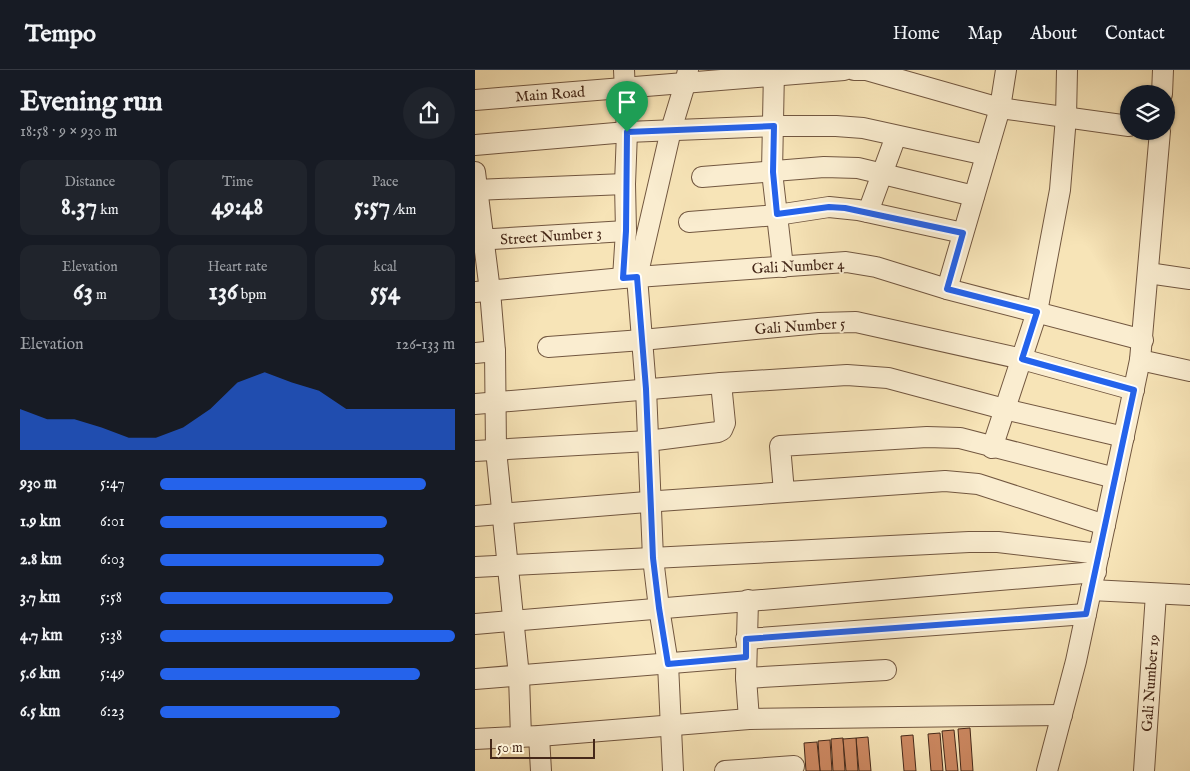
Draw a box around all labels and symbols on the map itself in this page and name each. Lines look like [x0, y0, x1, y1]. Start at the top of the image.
pin [606, 81, 648, 132]
street label: Main Road [515, 83, 586, 106]
street label: Street Number 3 [500, 223, 602, 250]
street label: Gali Number 4 [751, 255, 845, 278]
street label: Gali Number 5 [754, 314, 847, 339]
street label: Gali Number 19 [1138, 634, 1163, 732]
scale bar [490, 736, 595, 759]

